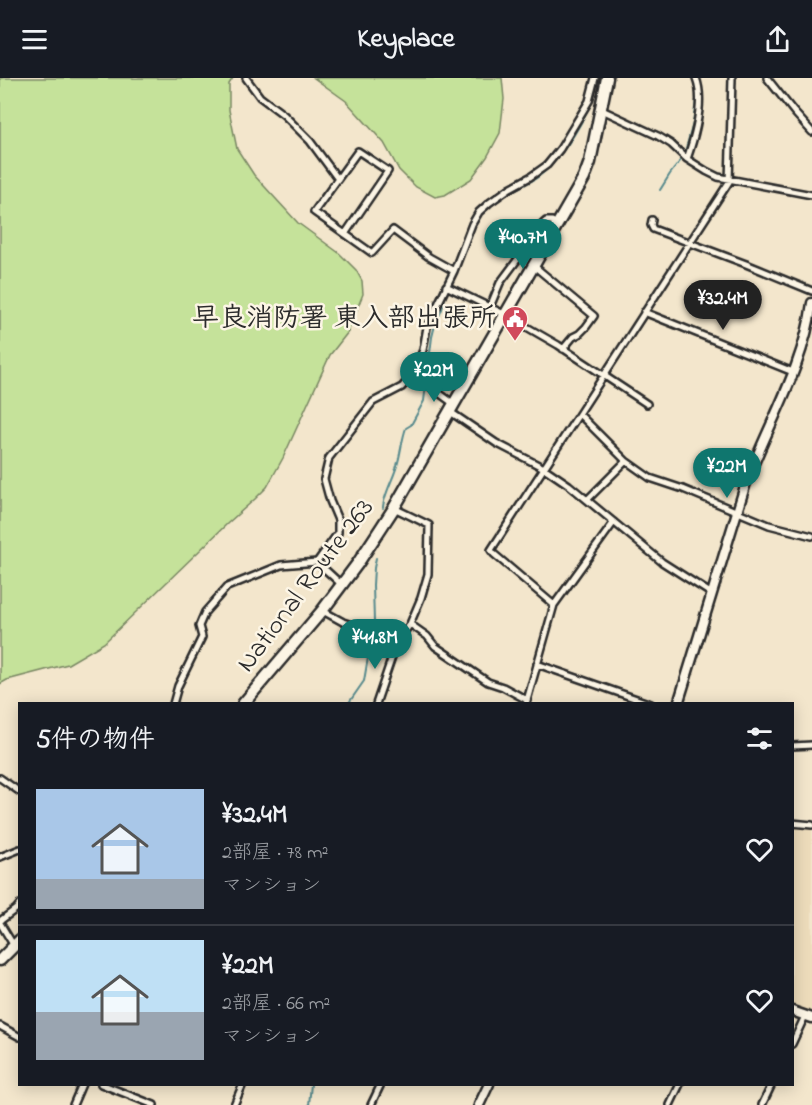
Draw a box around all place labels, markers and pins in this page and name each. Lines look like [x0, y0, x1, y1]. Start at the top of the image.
pin: ¥40.7M [474, 219, 572, 270]
pin: ¥32.4M [674, 280, 772, 331]
place label: 早良消防署 東入部出張所 [192, 300, 496, 339]
public building icon: 早良消防署 東入部出張所 [500, 304, 530, 342]
pin: ¥22M [398, 352, 470, 403]
pin: ¥22M [691, 448, 763, 499]
pin: ¥41.8M [326, 619, 424, 670]

